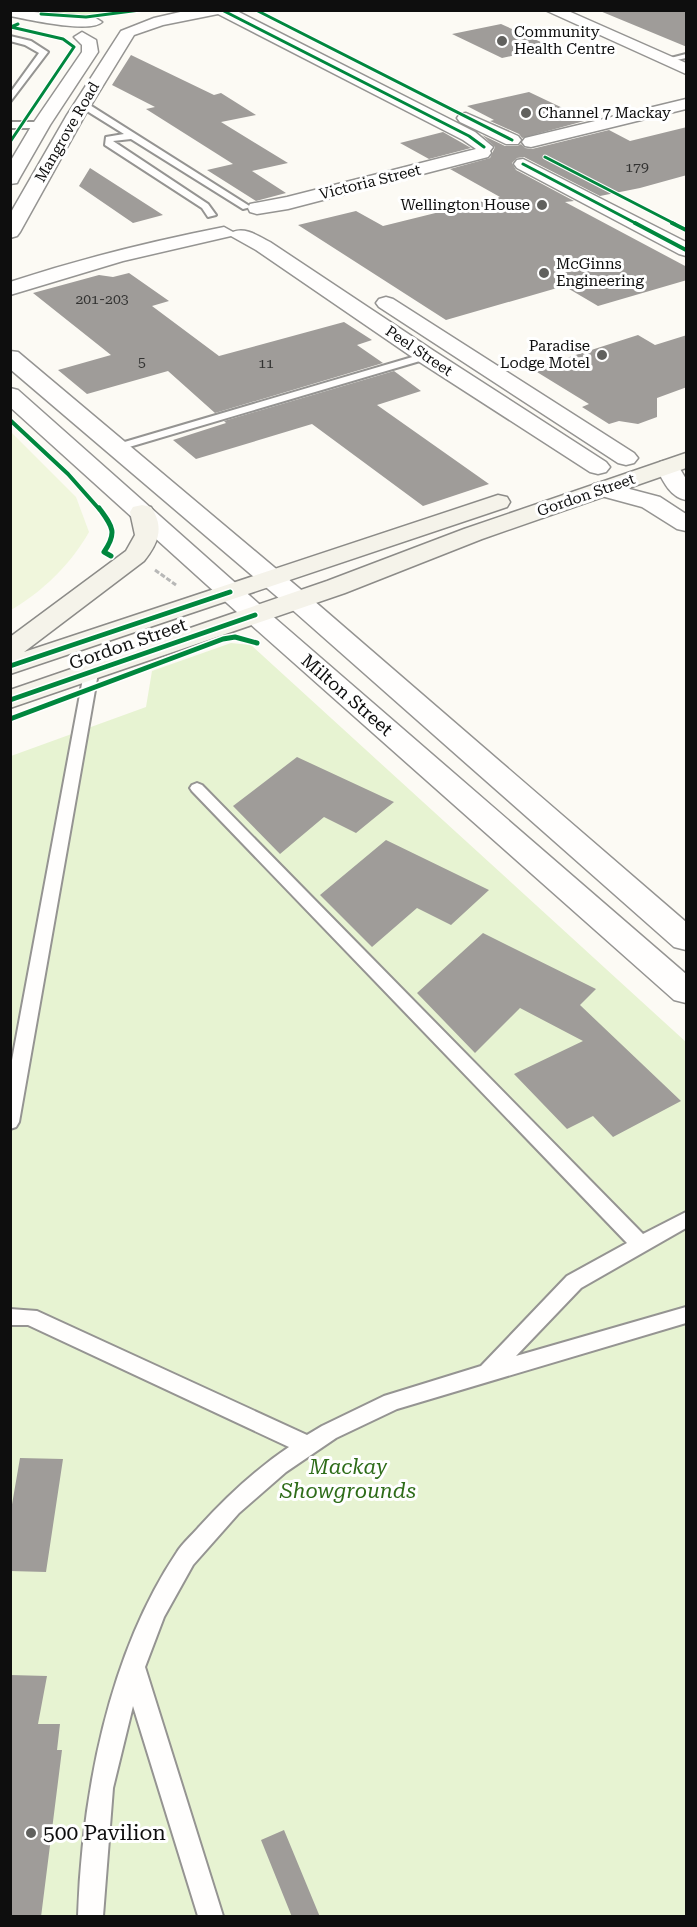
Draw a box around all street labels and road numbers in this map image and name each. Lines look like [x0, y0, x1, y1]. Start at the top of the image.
street label: Mangrove Road [31, 78, 103, 185]
street label: Victoria Street [317, 161, 423, 203]
street label: Peel Street [382, 322, 456, 380]
street label: Gordon Street [535, 470, 638, 520]
street label: Gordon Street [66, 613, 190, 673]
street label: Milton Street [297, 649, 397, 740]

